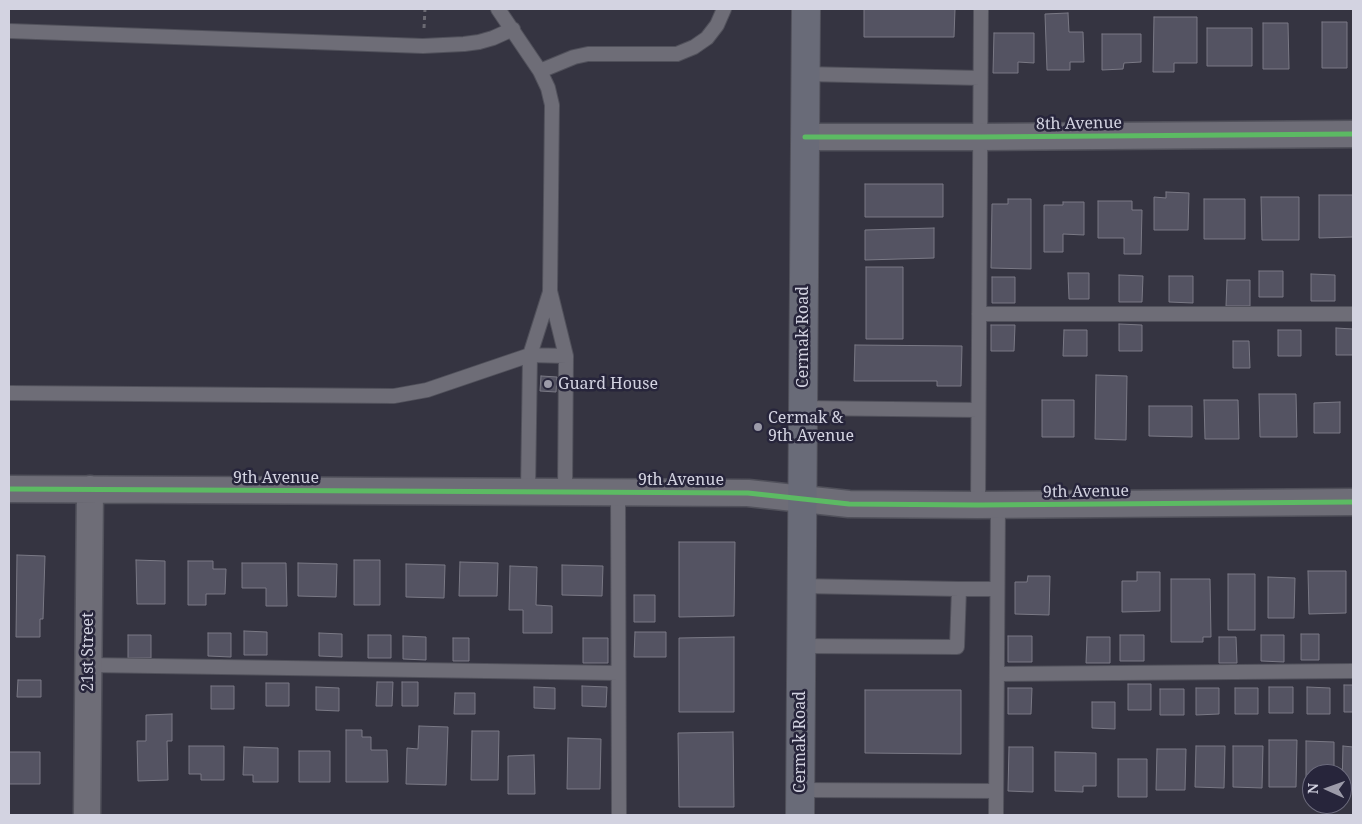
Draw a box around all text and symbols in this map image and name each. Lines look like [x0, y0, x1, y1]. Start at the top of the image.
street label: 8th Avenue [1036, 114, 1122, 134]
street label: Cermak Road [793, 286, 813, 388]
place label: Guard House [558, 374, 658, 394]
marker: Guard House [542, 378, 554, 390]
place label: Cermak & 9th Avenue [768, 408, 854, 446]
marker: Cermak & 9th Avenue [752, 421, 764, 433]
street label: 9th Avenue [233, 468, 319, 488]
street label: 9th Avenue [638, 470, 724, 490]
street label: 9th Avenue [1043, 482, 1129, 502]
street label: 21st Street [78, 612, 98, 692]
street label: Cermak Road [790, 691, 810, 793]
north arrow [1302, 764, 1352, 814]
text: N [1303, 783, 1322, 794]

